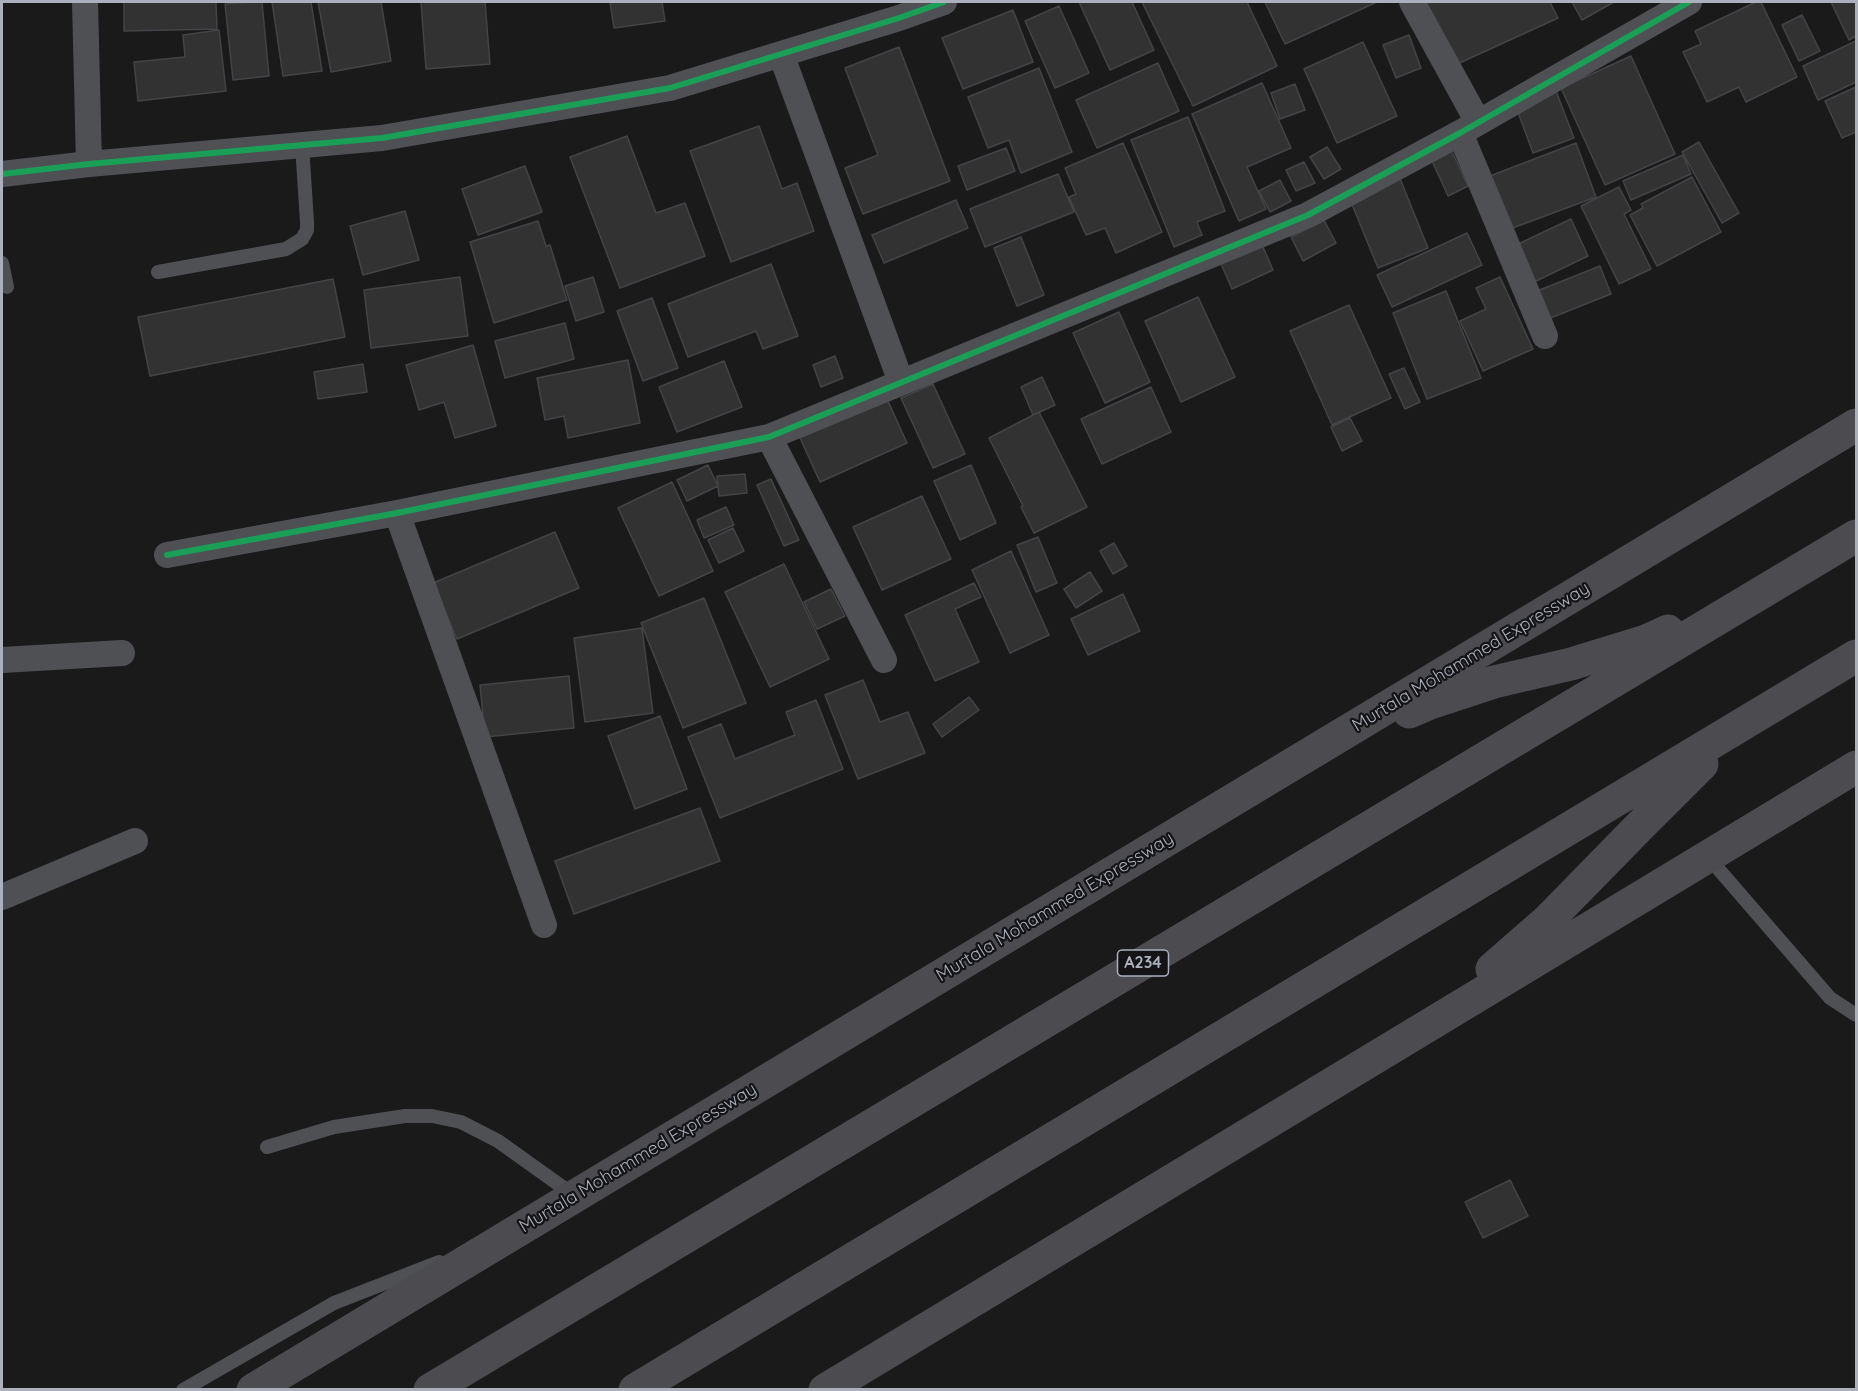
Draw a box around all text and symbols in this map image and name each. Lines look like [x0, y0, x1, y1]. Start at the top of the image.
street label: Murtala Mohammed Expressway [1348, 577, 1594, 737]
street label: Murtala Mohammed Expressway [932, 827, 1178, 987]
road number: A234 [1118, 950, 1168, 976]
street label: Murtala Mohammed Expressway [515, 1078, 761, 1238]

